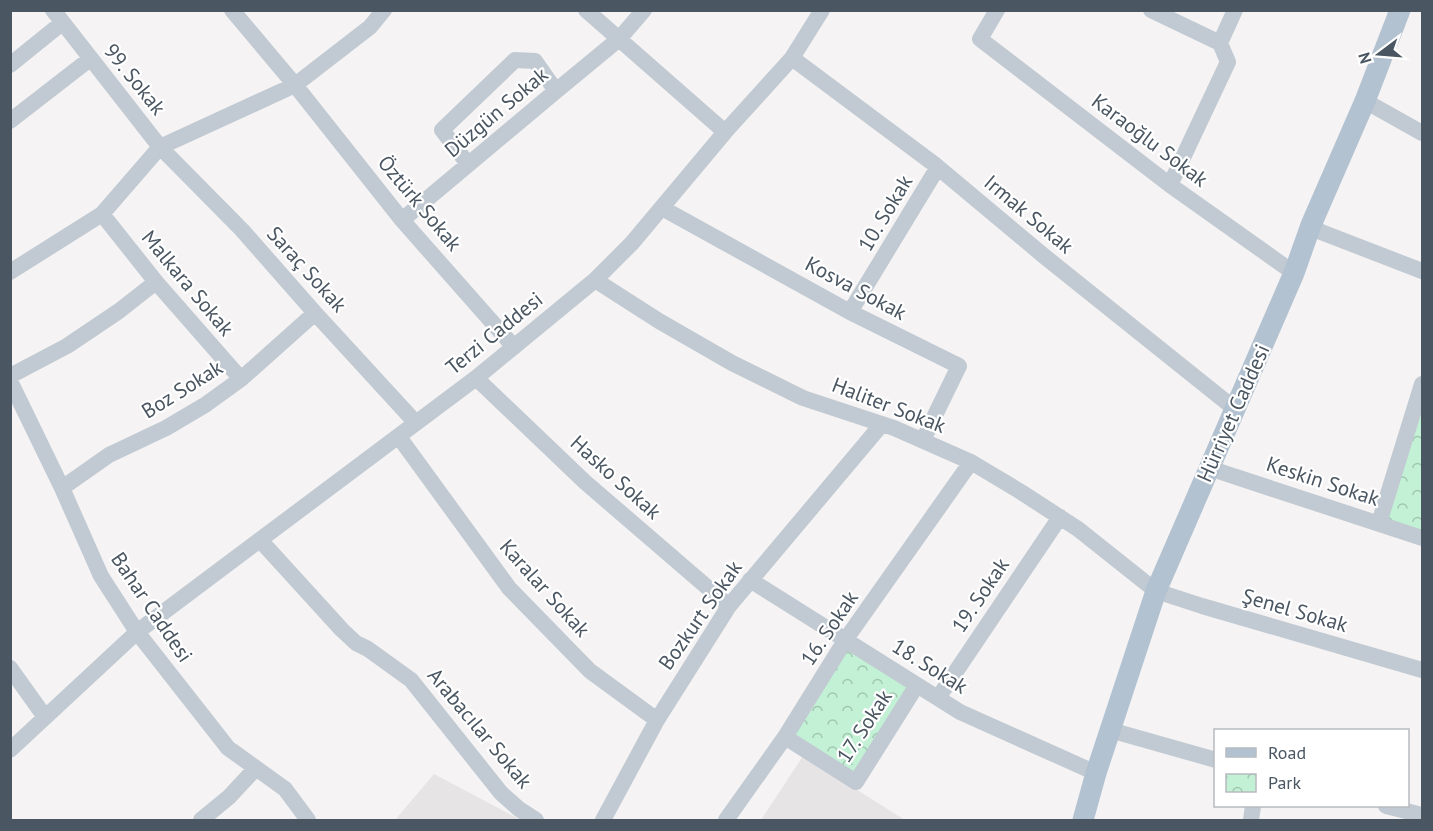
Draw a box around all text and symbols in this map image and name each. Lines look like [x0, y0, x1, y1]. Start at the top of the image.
north arrow [1349, 24, 1409, 84]
street label: 99. Sokak [98, 38, 172, 120]
text: N [1354, 50, 1376, 66]
street label: Düzgün Sokak [439, 61, 553, 163]
street label: Karaoğlu Sokak [1086, 87, 1214, 193]
street label: Öztürk Sokak [372, 150, 468, 256]
street label: Irmak Sokak [979, 169, 1079, 259]
street label: 10. Sokak [852, 170, 918, 256]
street label: Saraç Sokak [261, 220, 353, 318]
street label: Malkara Sokak [136, 225, 240, 341]
street label: Kosva Sokak [801, 250, 911, 326]
street label: Terzi Caddesi [440, 286, 548, 380]
street label: Hürriyet Caddesi [1191, 340, 1275, 486]
street label: Boz Sokak [136, 354, 228, 424]
street label: Haliter Sokak [828, 371, 950, 439]
street label: Hasko Sokak [565, 429, 667, 525]
street label: Keskin Sokak [1263, 450, 1383, 512]
street label: Karalar Sokak [494, 533, 596, 643]
street label: Bahar Caddesi [105, 547, 199, 667]
street label: 19. Sokak [945, 553, 1015, 637]
street label: Bozkurt Sokak [652, 555, 748, 675]
street label: Şenel Sokak [1239, 582, 1351, 638]
street label: 16. Sokak [794, 586, 864, 670]
street label: 18. Sokak [887, 632, 973, 700]
street label: Arabacılar Sokak [422, 662, 538, 794]
street label: 17. Sokak [830, 684, 898, 768]
legend [1214, 729, 1409, 807]
text: Road [1268, 741, 1306, 764]
text: Park [1268, 771, 1301, 794]

